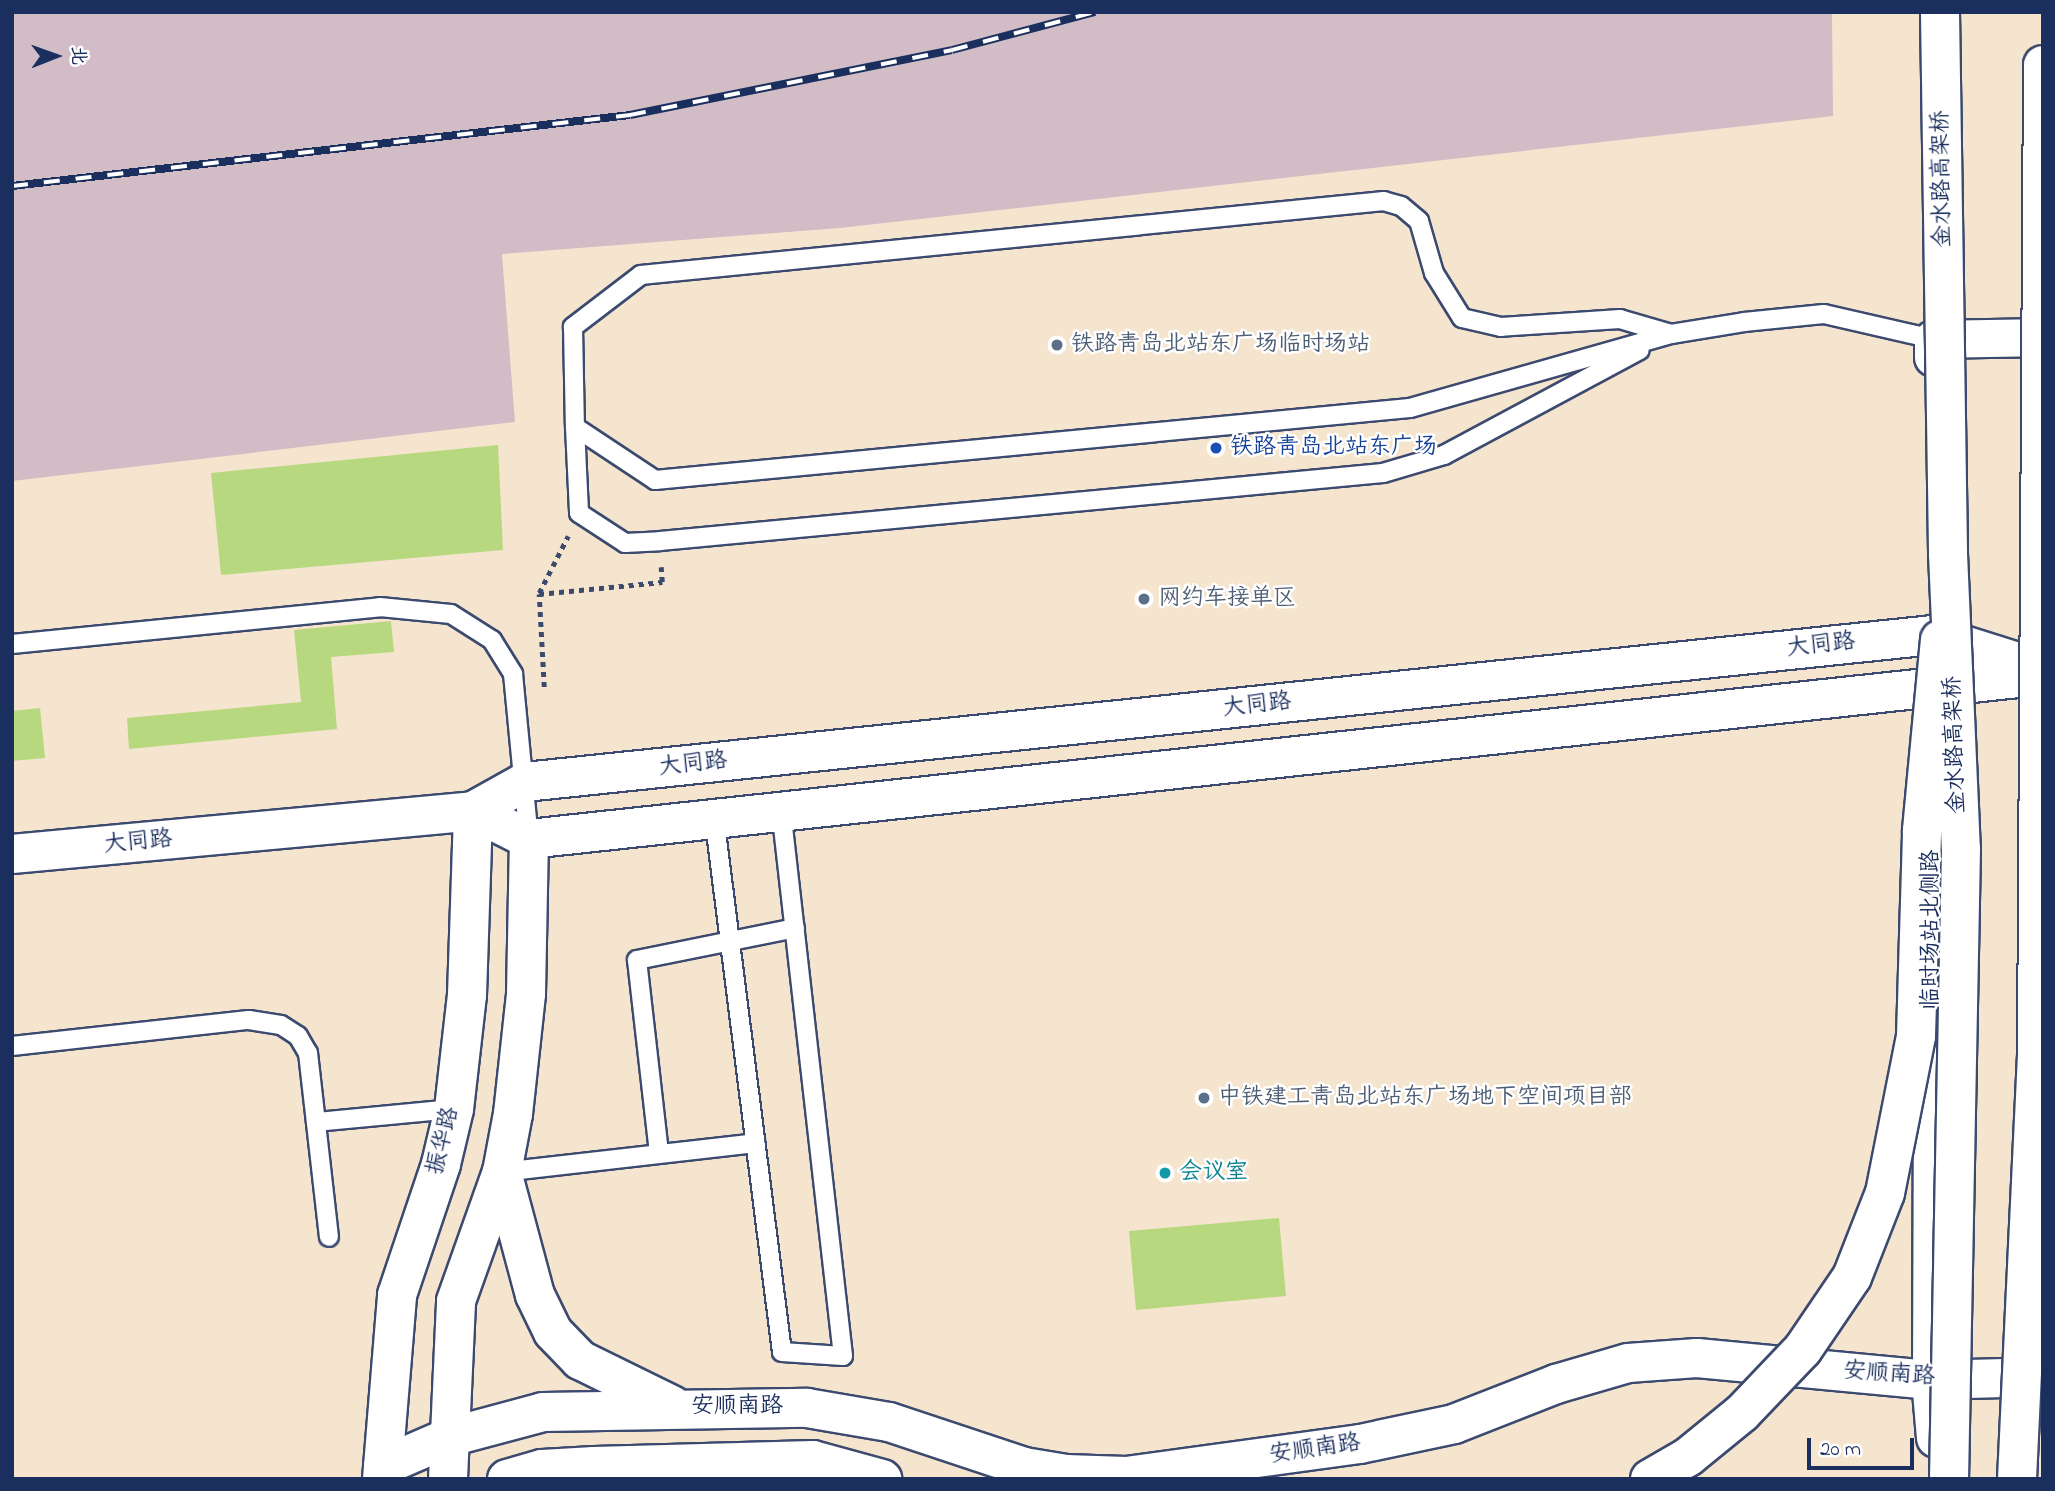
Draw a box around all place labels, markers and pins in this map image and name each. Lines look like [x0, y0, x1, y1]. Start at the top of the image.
place label: 铁路青岛北站东广场临时场站 [1071, 331, 1370, 359]
marker: 铁路青岛北站东广场临时场站 [1049, 337, 1065, 353]
place label: 铁路青岛北站东广场 [1230, 434, 1437, 462]
marker: 铁路青岛北站东广场 [1208, 440, 1224, 456]
place label: 网约车接单区 [1158, 585, 1296, 613]
marker: 网约车接单区 [1136, 591, 1152, 607]
place label: 中铁建工青岛北站东广场地下空间项目部 [1218, 1084, 1632, 1112]
marker: 中铁建工青岛北站东广场地下空间项目部 [1196, 1090, 1212, 1106]
place label: 会议室 [1179, 1159, 1248, 1187]
marker: 会议室 [1157, 1165, 1173, 1181]

